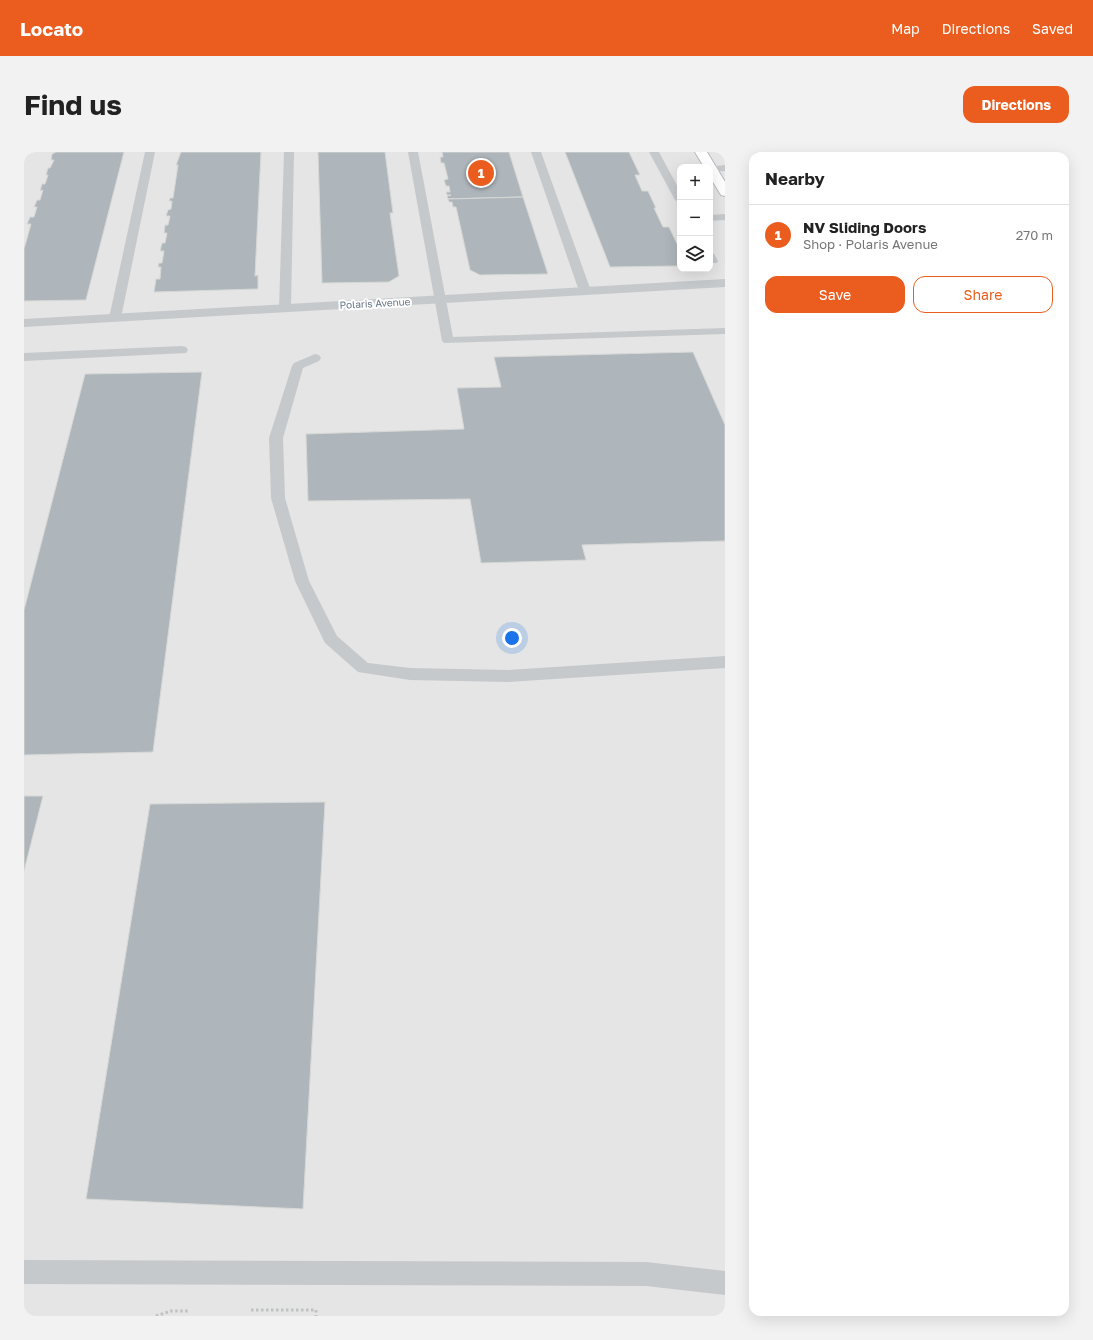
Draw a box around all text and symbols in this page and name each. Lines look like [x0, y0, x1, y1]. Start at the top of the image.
text: Locato [20, 17, 83, 40]
text: Map [891, 20, 920, 37]
text: Directions [942, 20, 1010, 37]
text: Saved [1032, 20, 1073, 37]
button: Directions [963, 86, 1069, 123]
text: Find us [24, 88, 122, 121]
pin: 1 [468, 158, 494, 188]
map controls [677, 164, 713, 272]
button: + [677, 164, 713, 200]
text: Nearby [765, 168, 825, 189]
button: − [677, 200, 713, 236]
text: NV Sliding Doors [803, 218, 926, 236]
text: 1 [775, 227, 781, 243]
text: 270 m [1016, 227, 1053, 243]
button: layers [677, 236, 713, 272]
text: Shop · Polaris Avenue [803, 236, 938, 252]
button: Save [765, 276, 905, 313]
button: Share [913, 276, 1053, 313]
street label: Polaris Avenue [339, 295, 411, 311]
your location [502, 628, 522, 648]

